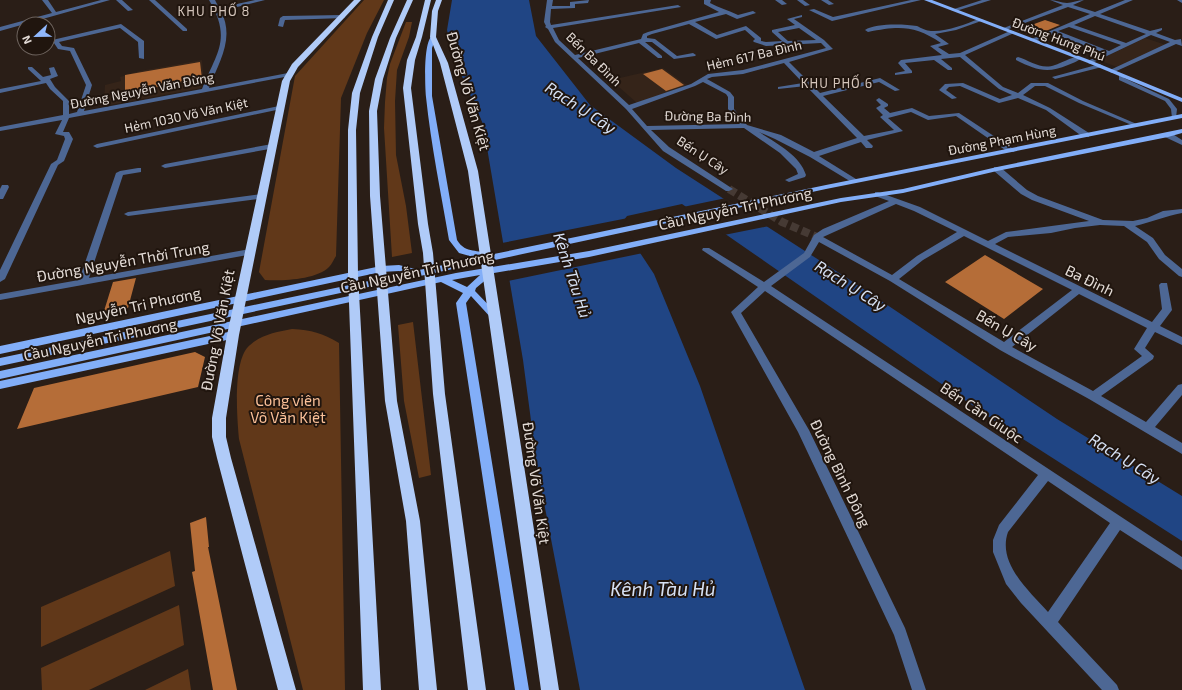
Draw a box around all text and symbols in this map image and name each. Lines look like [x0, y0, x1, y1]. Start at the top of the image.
district label: KHU PHỐ 8 [178, 2, 250, 19]
street label: Đường Hưng Phú [1010, 14, 1108, 64]
north arrow [16, 16, 56, 56]
street label: Đường Võ Văn Kiệt [443, 29, 495, 153]
street label: Bến Ba Đình [563, 29, 625, 89]
text: N [19, 34, 34, 46]
street label: Hẻm 617 Ba Đình [705, 36, 803, 74]
street label: Đường Nguyễn Văn Đừng [69, 68, 215, 112]
district label: KHU PHỐ 6 [801, 74, 873, 91]
water label: Rạch Ụ Cây [542, 77, 620, 138]
street label: Hẻm 1030 Võ Văn Kiệt [123, 94, 249, 136]
street label: Đường Ba Đình [664, 107, 752, 125]
street label: Đường Phạm Hùng [947, 122, 1057, 158]
street label: Bến Ụ Cây [674, 132, 732, 178]
street label: Cầu Nguyễn Tri Phương [657, 183, 814, 233]
water label: Kênh Tàu Hủ [550, 230, 596, 320]
street label: Đường Nguyễn Thời Trung [35, 237, 211, 285]
street label: Cầu Nguyễn Tri Phương [339, 246, 496, 296]
water label: Rạch Ụ Cây [811, 256, 890, 315]
street label: Ba Đình [1063, 260, 1117, 300]
street label: Đường Võ Văn Kiệt [196, 268, 238, 392]
street label: Nguyễn Tri Phương [74, 283, 203, 327]
street label: Bến Ụ Cây [973, 305, 1041, 355]
street label: Cầu Nguyễn Tri Phương [22, 314, 179, 364]
street label: Bến Cần Giuộc [937, 378, 1027, 446]
park label: Công viên Võ Văn Kiệt [250, 391, 326, 426]
street label: Đường Bình Đông [807, 416, 875, 530]
street label: Đường Võ Văn Kiệt [520, 421, 555, 546]
water label: Rạch Ụ Cây [1085, 429, 1164, 488]
water label: Kênh Tàu Hủ [610, 577, 716, 600]

